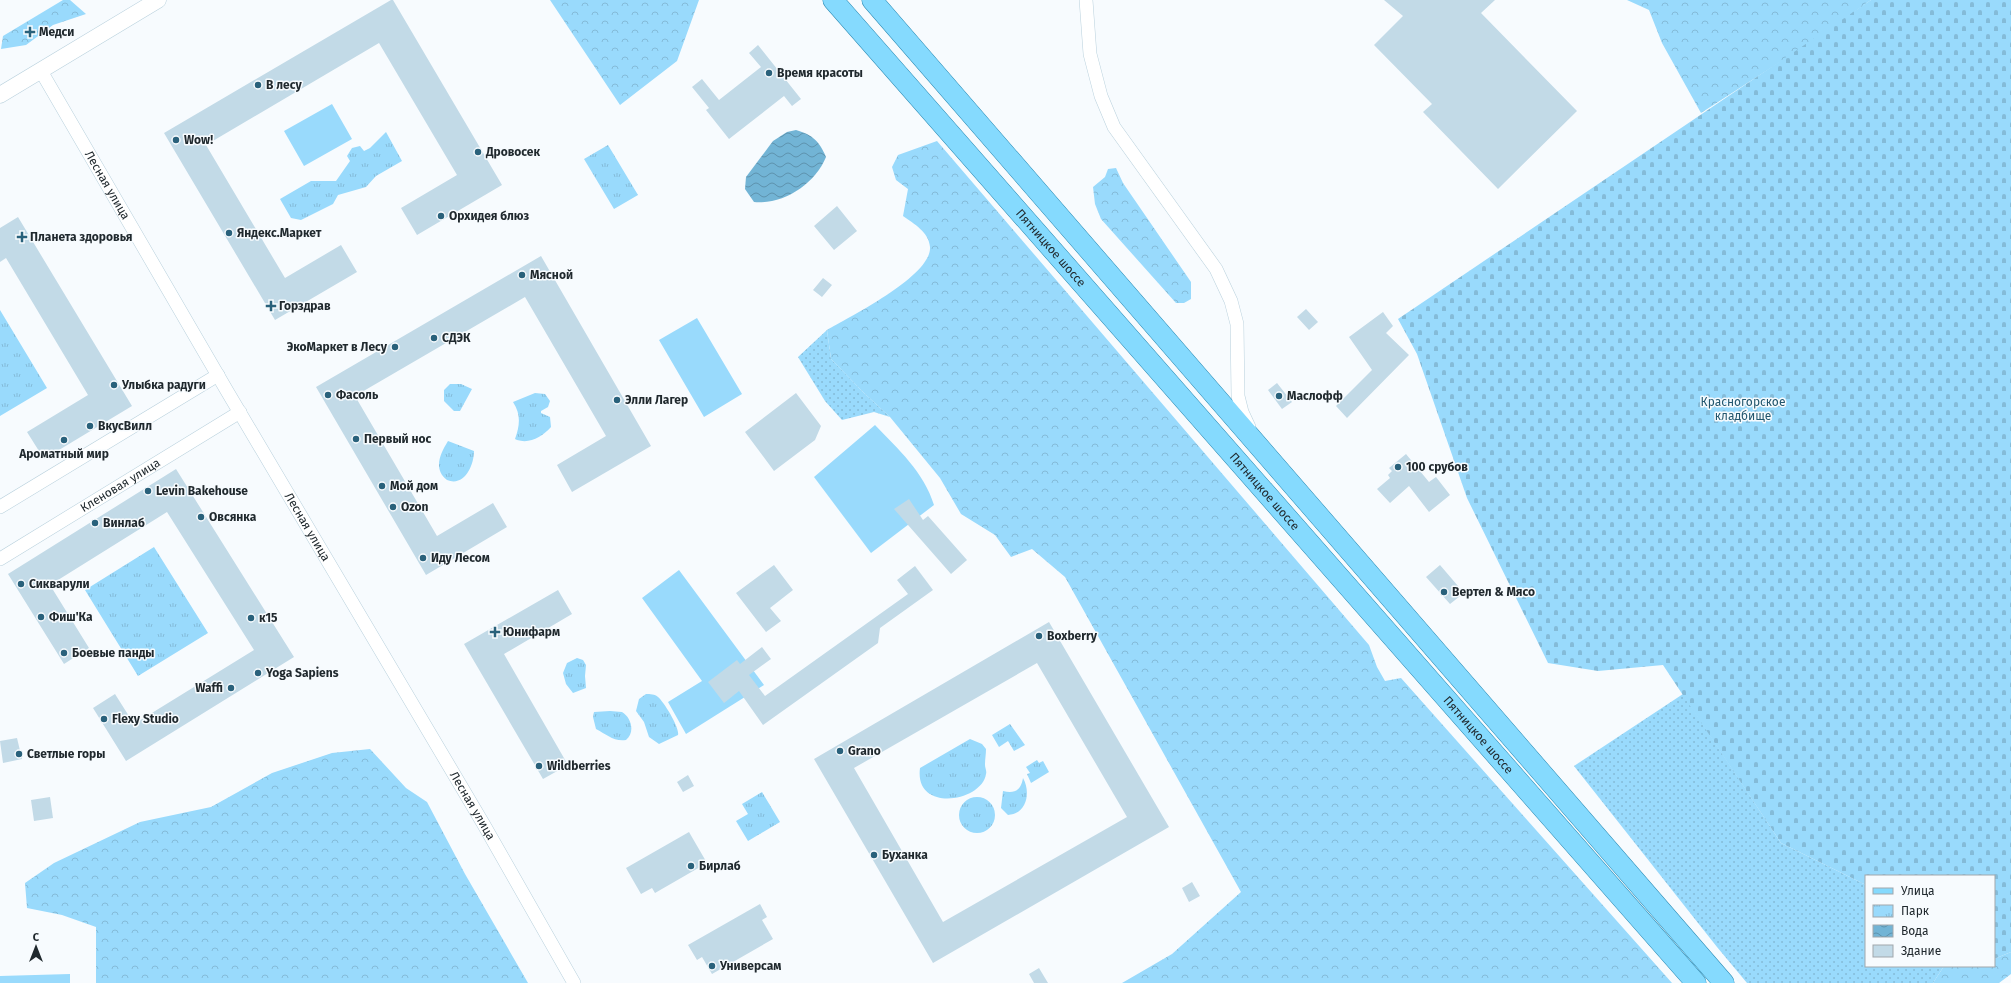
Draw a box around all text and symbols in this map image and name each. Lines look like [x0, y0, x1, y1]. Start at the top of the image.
place label: Медси [39, 25, 74, 39]
marker: Медси [24, 26, 36, 38]
place label: Время красоты [777, 66, 863, 80]
marker: Время красоты [764, 68, 774, 78]
place label: В лесу [266, 78, 302, 92]
marker: В лесу [253, 80, 263, 90]
place label: Wow! [184, 133, 213, 147]
marker: Wow! [171, 135, 181, 145]
place label: Дровосек [485, 145, 540, 159]
marker: Дровосек [473, 147, 483, 157]
street label: Лесная улица [82, 148, 133, 222]
street label: Пятницкое шоссе [1013, 206, 1088, 290]
place label: Орхидея блюз [449, 209, 529, 223]
marker: Орхидея блюз [436, 211, 446, 221]
place label: Яндекс.Маркет [237, 226, 322, 240]
marker: Яндекс.Маркет [224, 228, 234, 238]
place label: Планета здоровья [30, 230, 133, 244]
marker: Планета здоровья [17, 232, 27, 242]
place label: Мясной [530, 268, 573, 282]
marker: Мясной [517, 270, 527, 280]
place label: Горздрав [279, 299, 331, 313]
marker: Горздрав [266, 301, 276, 311]
place label: СДЭК [442, 331, 471, 345]
marker: СДЭК [429, 333, 439, 343]
place label: ЭкоМаркет в Лесу [287, 340, 388, 354]
marker: ЭкоМаркет в Лесу [390, 342, 400, 352]
place label: Улыбка радуги [121, 378, 206, 392]
marker: Улыбка радуги [109, 380, 119, 390]
place label: Фасоль [336, 388, 379, 402]
place label: Маслофф [1287, 389, 1343, 403]
marker: Фасоль [323, 390, 333, 400]
marker: Маслофф [1274, 391, 1284, 401]
place label: Элли Лагер [625, 393, 688, 407]
marker: Элли Лагер [612, 395, 622, 405]
park label: Красногорское кладбище [1701, 395, 1785, 423]
place label: ВкусВилл [98, 419, 152, 433]
marker: ВкусВилл [85, 421, 95, 431]
place label: Первый нос [364, 432, 432, 446]
marker: Первый нос [351, 434, 361, 444]
marker: Ароматный мир [59, 435, 69, 445]
place label: Ароматный мир [18, 447, 109, 461]
street label: Пятницкое шоссе [1227, 450, 1302, 533]
street label: Кленовая улица [78, 456, 163, 515]
place label: 100 срубов [1406, 460, 1468, 474]
marker: 100 срубов [1393, 462, 1403, 472]
place label: Мой дом [390, 479, 438, 493]
marker: Мой дом [377, 481, 387, 491]
place label: Levin Bakehouse [156, 484, 248, 498]
marker: Levin Bakehouse [143, 486, 153, 496]
street label: Лесная улица [282, 490, 333, 564]
place label: Ozon [401, 500, 429, 514]
marker: Ozon [388, 502, 398, 512]
place label: Овсянка [209, 510, 257, 524]
marker: Овсянка [196, 512, 206, 522]
place label: Винлаб [103, 516, 145, 530]
marker: Винлаб [90, 518, 100, 528]
place label: Иду Лесом [431, 551, 490, 565]
marker: Иду Лесом [418, 553, 428, 563]
place label: Сикварули [29, 577, 90, 591]
marker: Сикварули [16, 579, 26, 589]
place label: Вертел & Мясо [1452, 585, 1535, 599]
marker: Вертел & Мясо [1439, 587, 1449, 597]
place label: Фиш'Ка [49, 610, 93, 624]
place label: к15 [259, 611, 278, 625]
marker: Фиш'Ка [36, 612, 46, 622]
marker: к15 [246, 613, 256, 623]
place label: Юнифарм [503, 625, 560, 639]
marker: Юнифарм [490, 627, 500, 637]
place label: Boxberry [1047, 629, 1098, 643]
marker: Boxberry [1034, 631, 1044, 641]
place label: Боевые панды [72, 646, 154, 660]
marker: Боевые панды [59, 648, 69, 658]
place label: Yoga Sapiens [265, 666, 339, 680]
marker: Yoga Sapiens [253, 668, 263, 678]
place label: Waffi [195, 681, 223, 695]
marker: Waffi [226, 683, 236, 693]
street label: Пятницкое шоссе [1440, 693, 1516, 777]
place label: Flexy Studio [112, 712, 179, 726]
marker: Flexy Studio [99, 714, 109, 724]
place label: Grano [848, 744, 881, 758]
marker: Grano [835, 746, 845, 756]
place label: Светлые горы [27, 747, 105, 761]
marker: Светлые горы [14, 749, 24, 759]
place label: Wildberries [547, 759, 611, 773]
marker: Wildberries [534, 761, 544, 771]
street label: Лесная улица [447, 769, 498, 842]
place label: Буханка [882, 848, 928, 862]
marker: Буханка [869, 850, 879, 860]
place label: Бирлаб [699, 859, 741, 873]
marker: Бирлаб [686, 861, 696, 871]
legend [1865, 875, 1995, 967]
text: Улица [1901, 884, 1935, 898]
text: Парк [1901, 904, 1930, 918]
text: Вода [1901, 924, 1928, 938]
north arrow [16, 927, 56, 967]
text: С [33, 931, 40, 944]
text: Здание [1901, 944, 1941, 958]
place label: Универсам [719, 959, 781, 973]
marker: Универсам [707, 961, 717, 971]

